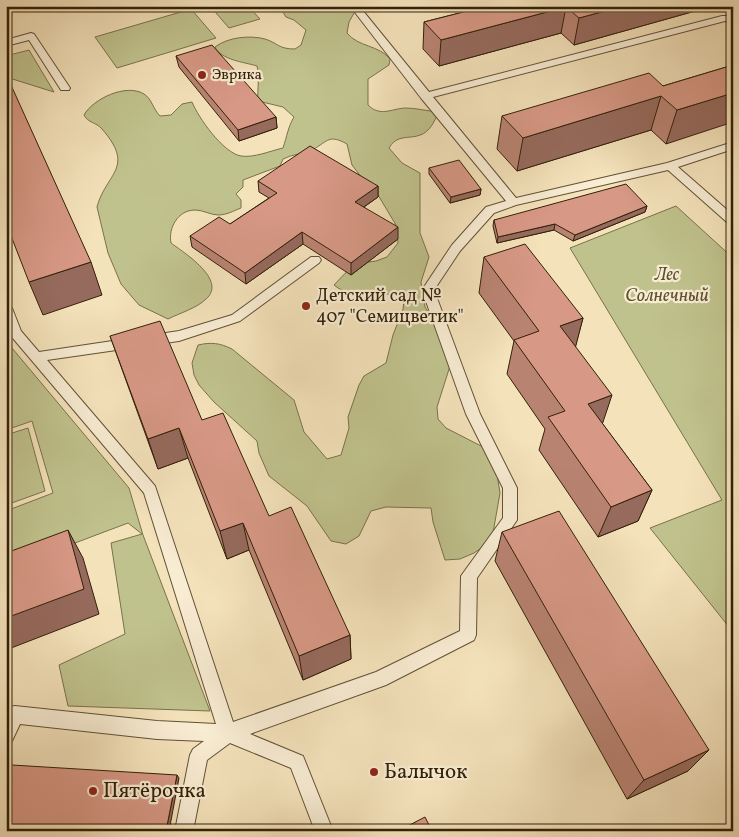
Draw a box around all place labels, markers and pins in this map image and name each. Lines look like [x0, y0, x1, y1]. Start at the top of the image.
place label: Эврика [212, 65, 262, 86]
marker: Эврика [196, 69, 208, 81]
place label: Детский сад № 407 "Семицветик" [316, 284, 464, 330]
marker: Детский сад № 407 "Семицветик" [300, 300, 312, 312]
place label: Балычок [384, 758, 467, 787]
marker: Балычок [368, 766, 380, 778]
place label: Пятёрочка [103, 777, 206, 806]
marker: Пятёрочка [87, 785, 99, 797]

